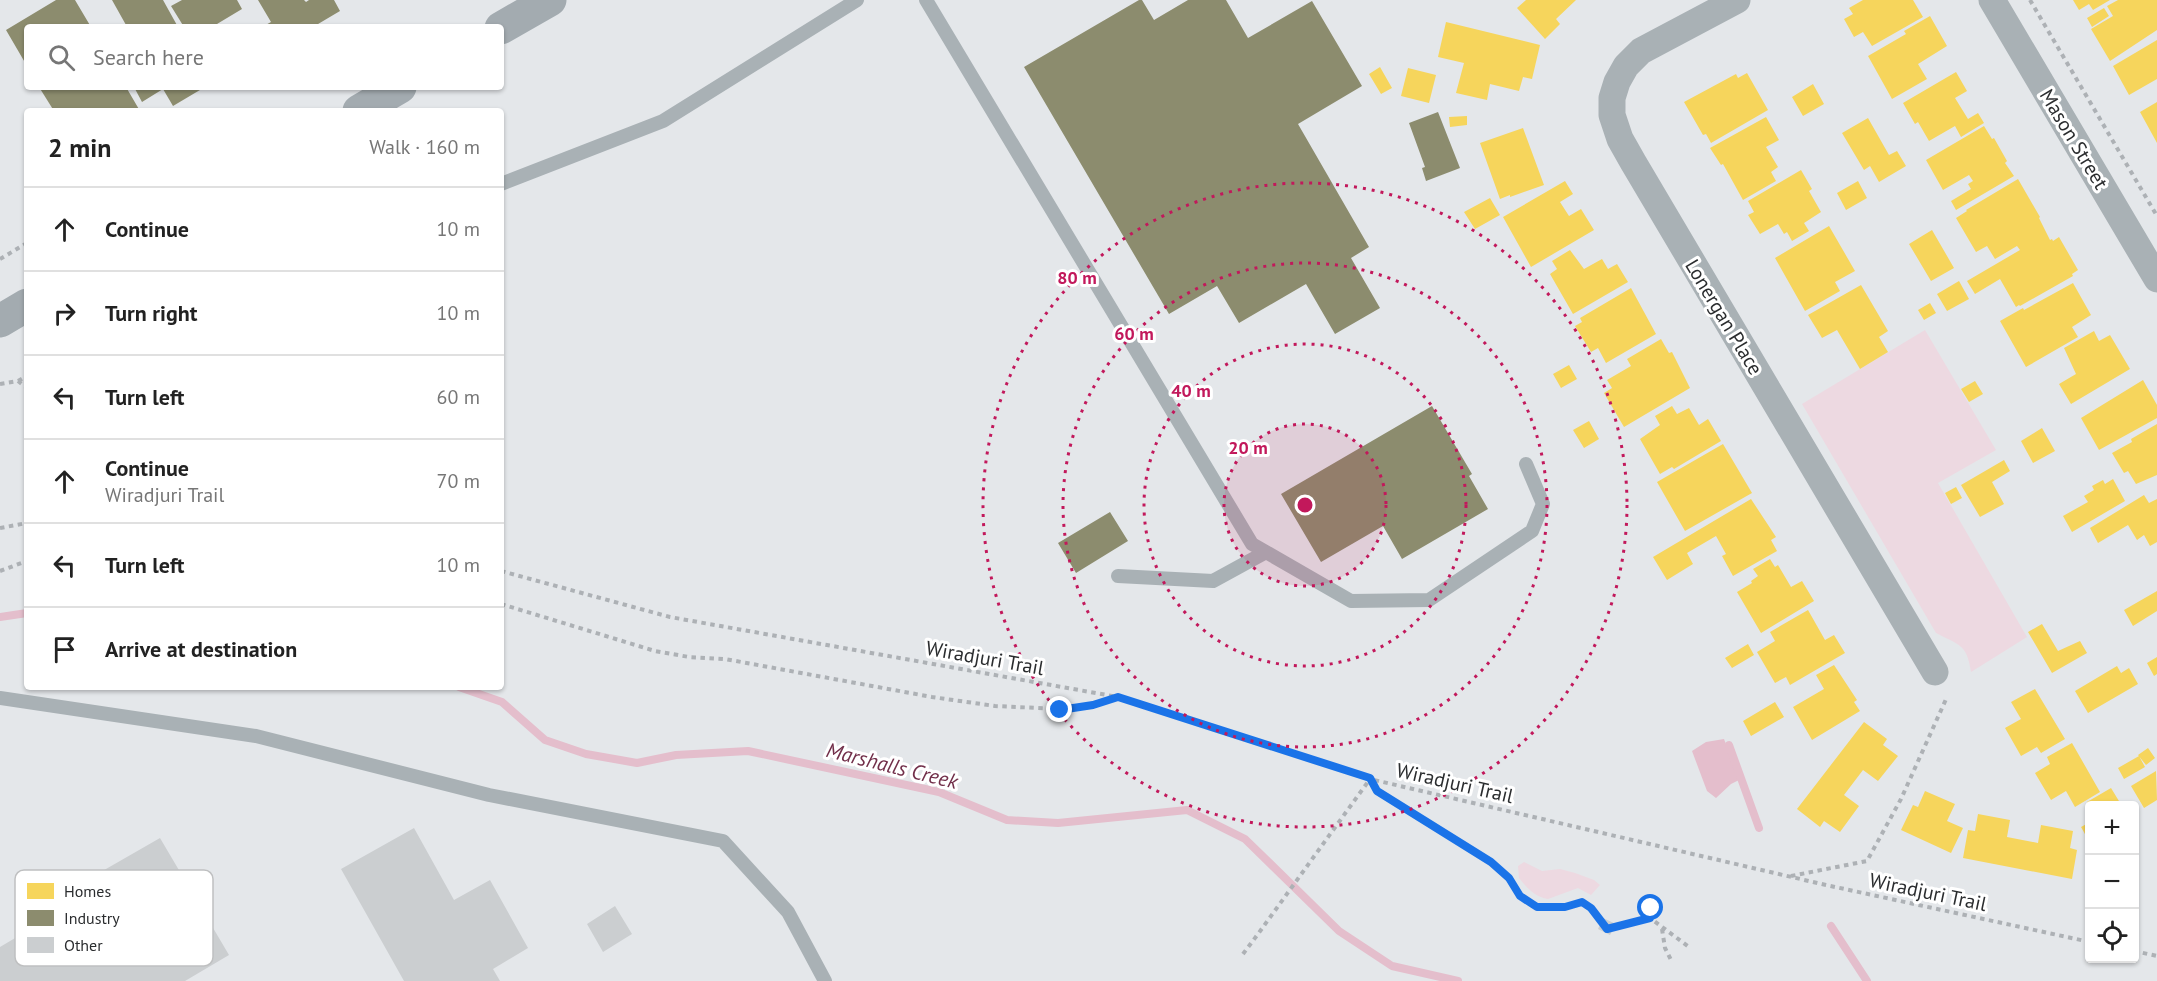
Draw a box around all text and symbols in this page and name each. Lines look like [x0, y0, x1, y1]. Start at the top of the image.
search box [24, 24, 504, 90]
icon: search [45, 41, 78, 74]
text: Search here [93, 43, 204, 71]
street label: Mason Street [2034, 84, 2114, 194]
text: 2 min [48, 131, 111, 164]
text: Walk · 160 m [369, 134, 480, 160]
icon: ahead [48, 213, 81, 246]
text: Continue [105, 215, 189, 243]
text: 10 m [437, 216, 480, 242]
street label: Lonergan Place [1679, 254, 1769, 380]
text: 80 m [1057, 266, 1097, 289]
icon: right [48, 297, 81, 330]
text: Turn right [105, 299, 197, 327]
text: 10 m [437, 300, 480, 326]
text: 60 m [1114, 322, 1154, 345]
text: 40 m [1171, 379, 1211, 402]
icon: left [48, 381, 81, 414]
text: Turn left [105, 383, 185, 411]
text: 60 m [437, 384, 480, 410]
text: 20 m [1228, 436, 1268, 459]
text: Continue [105, 454, 189, 482]
icon: ahead [48, 465, 81, 498]
text: 70 m [437, 468, 480, 494]
text: Wiradjuri Trail [105, 482, 224, 508]
centre of rings [1295, 495, 1315, 515]
icon: left [48, 549, 81, 582]
text: Turn left [105, 551, 185, 579]
text: 10 m [437, 552, 480, 578]
icon: arrive [48, 633, 81, 666]
text: Arrive at destination [105, 635, 297, 663]
street label: Wiradjuri Trail [924, 635, 1046, 681]
route end [1046, 696, 1072, 722]
water label: Marshalls Creek [824, 736, 962, 795]
street label: Wiradjuri Trail [1394, 757, 1516, 809]
map controls [2085, 801, 2139, 963]
button: + [2085, 801, 2139, 855]
button: − [2085, 855, 2139, 909]
street label: Wiradjuri Trail [1867, 867, 1989, 917]
legend [15, 870, 213, 966]
text: Homes [64, 881, 111, 901]
route start [1637, 894, 1663, 920]
text: Industry [64, 908, 120, 928]
button: locate [2085, 909, 2139, 963]
text: Other [64, 935, 103, 955]

